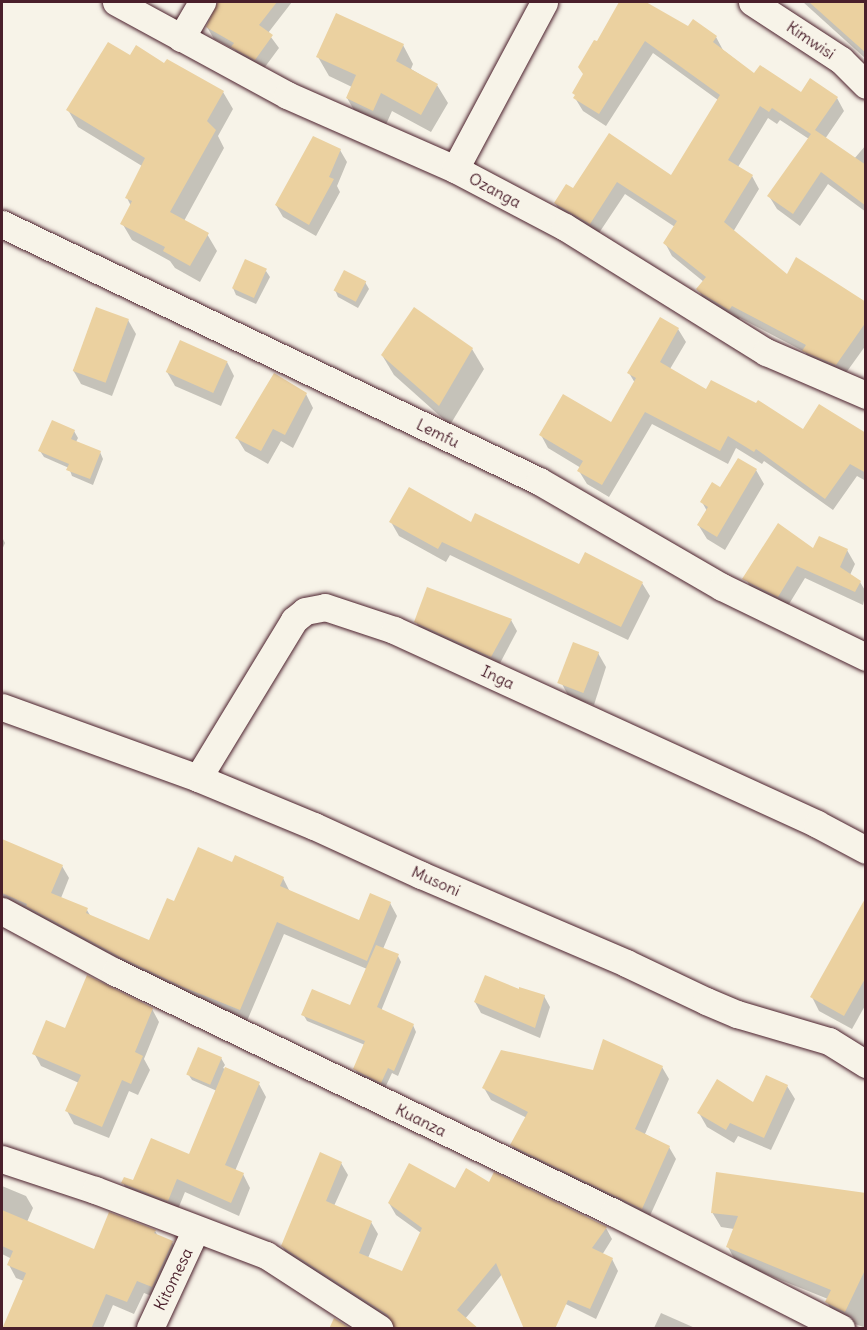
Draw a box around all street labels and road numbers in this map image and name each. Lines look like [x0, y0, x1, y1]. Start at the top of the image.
street label: Kimwisi [783, 17, 839, 63]
street label: Ozanga [466, 168, 524, 212]
street label: Lemfu [413, 414, 463, 452]
street label: Inga [478, 661, 518, 693]
street label: Musoni [409, 862, 463, 900]
street label: Kuanza [392, 1100, 450, 1140]
street label: Kitomesa [150, 1245, 196, 1313]

